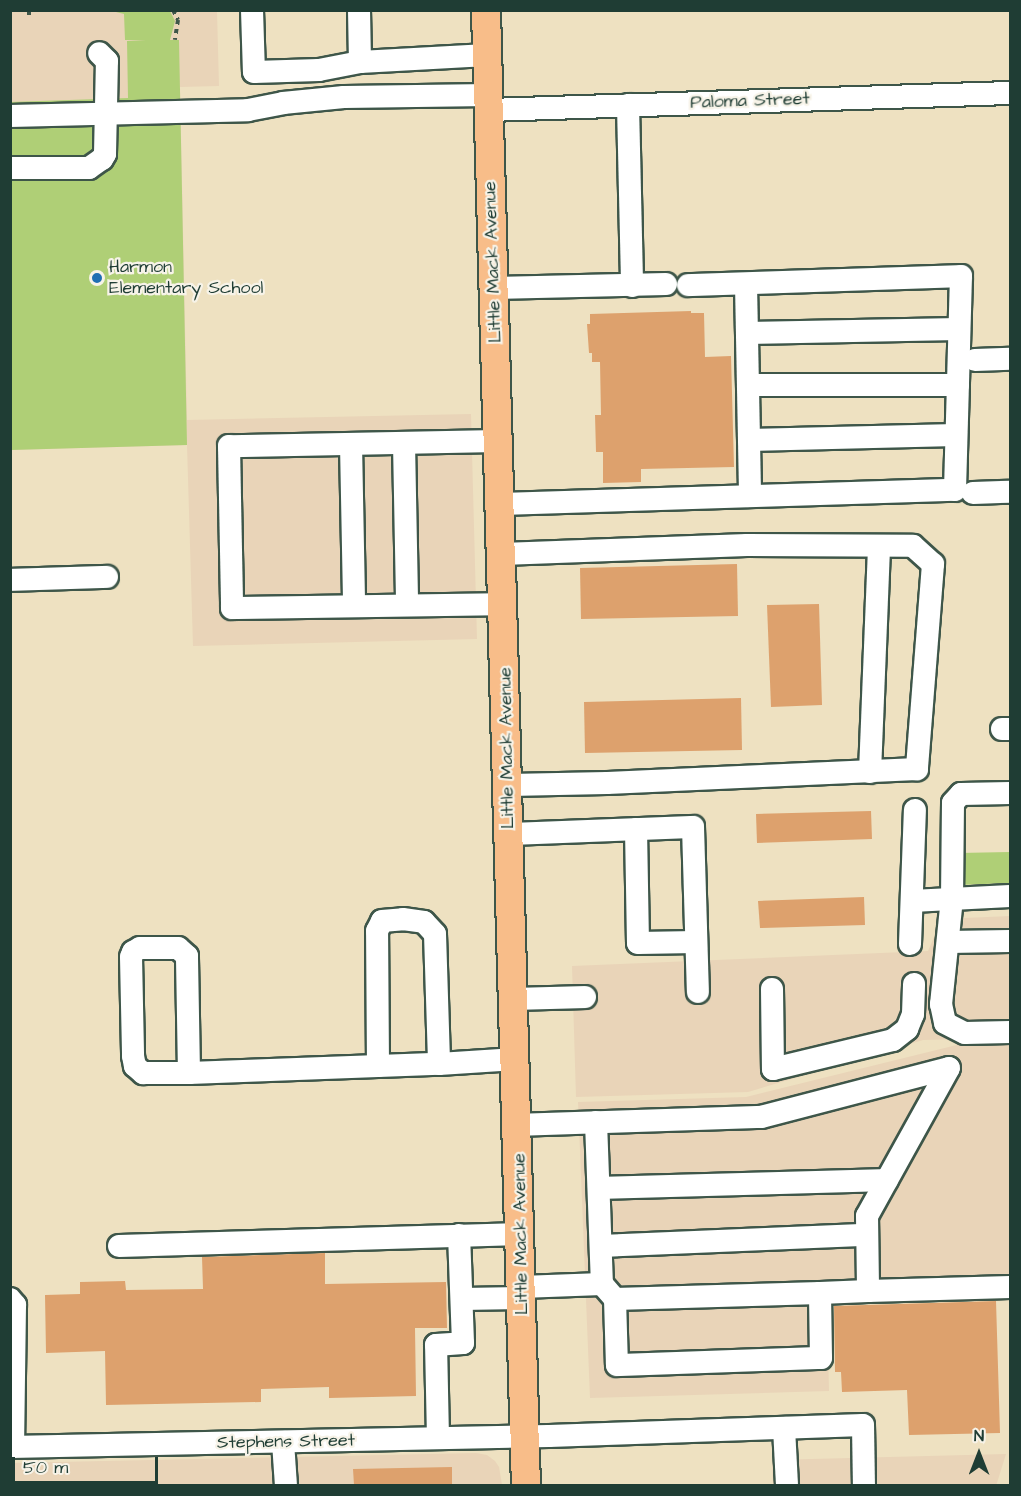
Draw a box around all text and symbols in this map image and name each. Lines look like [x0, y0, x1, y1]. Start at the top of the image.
street label: Paloma Street [690, 88, 810, 114]
street label: Little Mack Avenue [479, 181, 507, 343]
place label: Harmon Elementary School [109, 257, 263, 300]
marker: Harmon Elementary School [90, 271, 104, 285]
street label: Little Mack Avenue [495, 667, 519, 829]
street label: Little Mack Avenue [509, 1153, 533, 1315]
north arrow [949, 1424, 1009, 1484]
text: N [974, 1425, 984, 1447]
street label: Stephens Street [217, 1430, 355, 1454]
scale bar [15, 1445, 160, 1483]
text: 50 m [23, 1455, 68, 1480]

